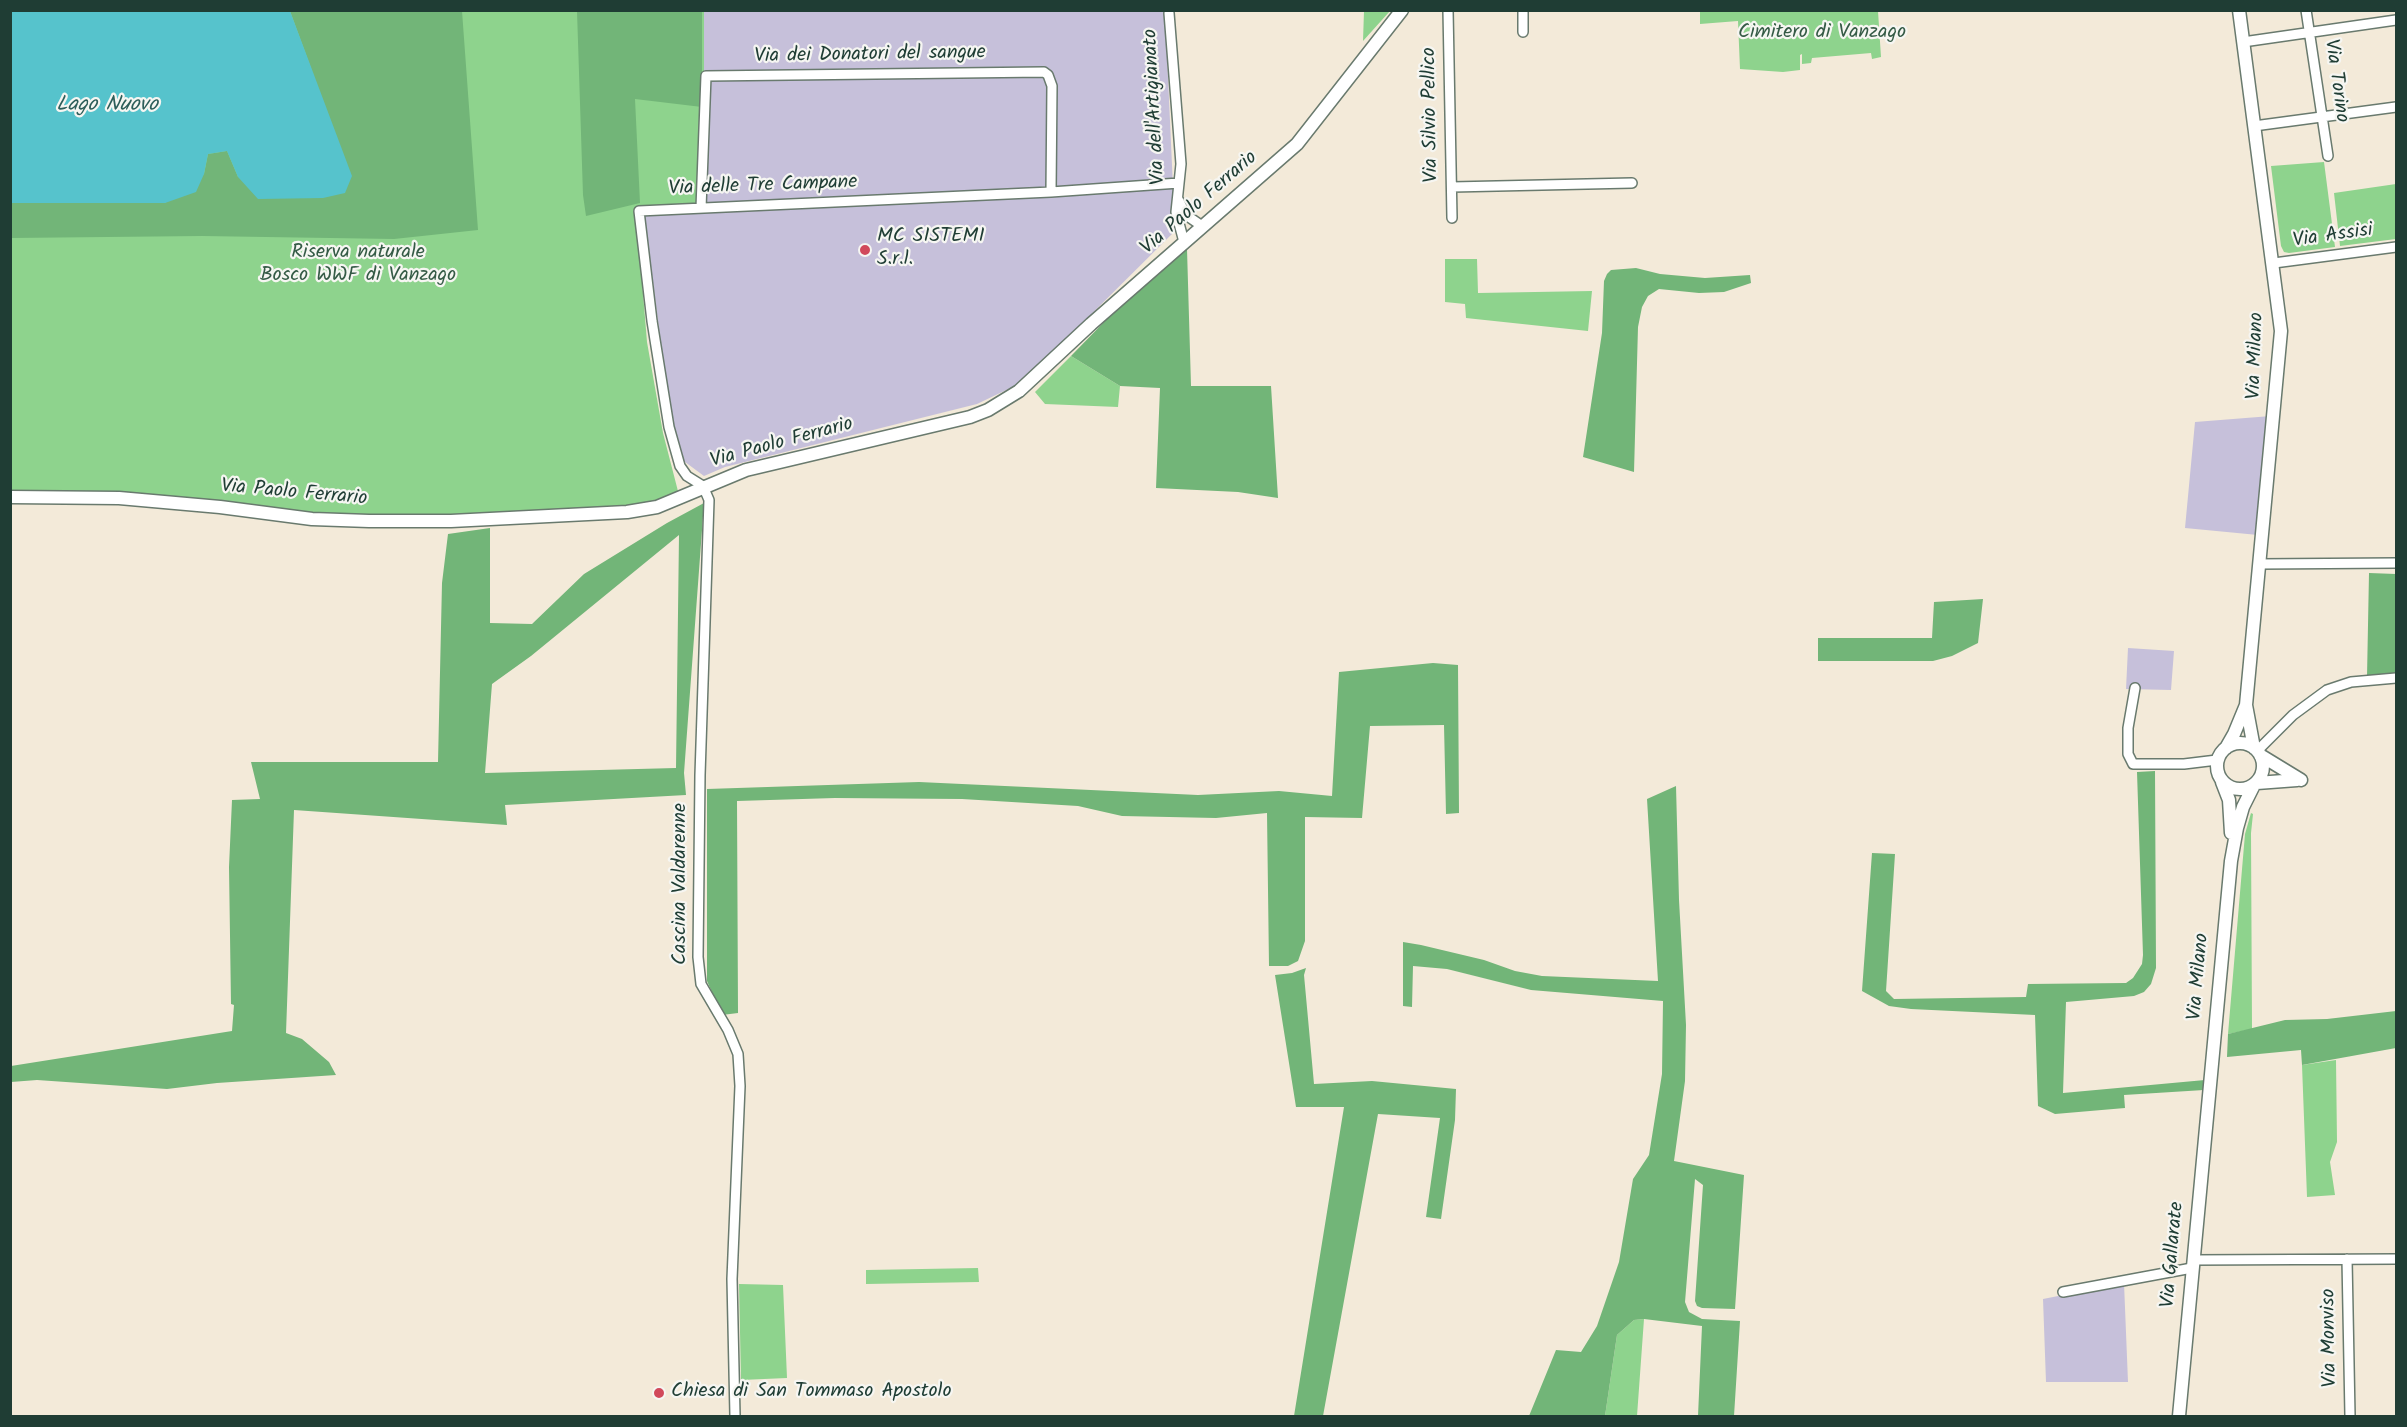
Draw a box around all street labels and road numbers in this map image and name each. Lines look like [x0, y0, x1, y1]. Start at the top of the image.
street label: Via dell'Artigianato [1140, 28, 1172, 186]
street label: Via Torino [2317, 38, 2353, 124]
street label: Via dei Donatori del sangue [754, 42, 986, 70]
street label: Via Silvio Pellico [1419, 47, 1445, 183]
street label: Via Paolo Ferrario [1137, 147, 1263, 261]
street label: Via delle Tre Campane [668, 172, 858, 202]
street label: Via Assisi [2292, 220, 2374, 254]
street label: Via Milano [2243, 312, 2271, 400]
street label: Via Paolo Ferrario [708, 413, 856, 475]
street label: Via Paolo Ferrario [220, 476, 368, 512]
street label: Cascina Valdarenne [670, 803, 694, 965]
street label: Via Milano [2184, 932, 2216, 1022]
street label: Via Gallarate [2157, 1201, 2191, 1309]
street label: Via Monviso [2318, 1288, 2344, 1388]

